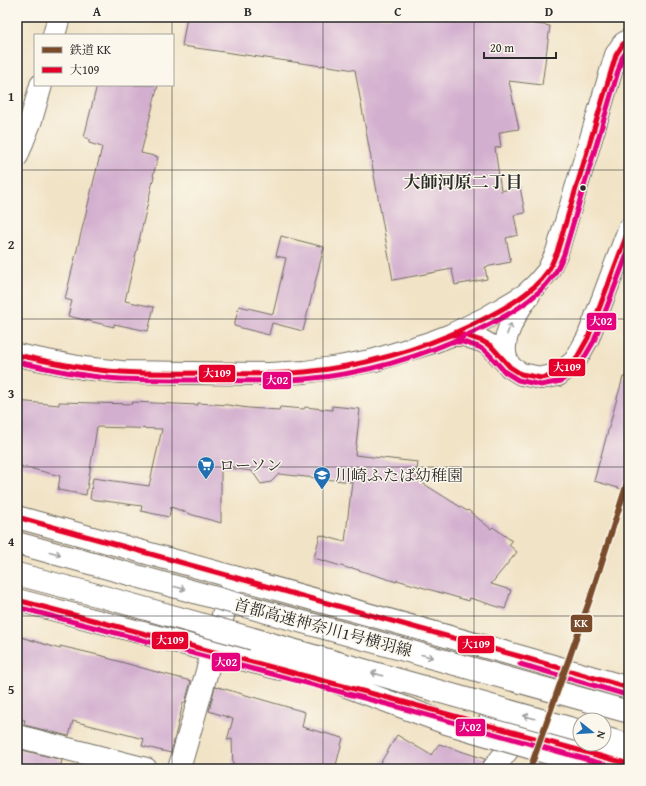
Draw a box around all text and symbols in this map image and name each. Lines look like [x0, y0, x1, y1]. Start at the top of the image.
text: A [93, 2, 102, 21]
text: B [244, 2, 252, 21]
text: C [394, 2, 402, 21]
text: D [545, 2, 553, 21]
legend [34, 34, 174, 86]
scale bar [484, 34, 556, 60]
text: 20 m [490, 39, 514, 56]
text: 鉄道 KK [69, 41, 112, 58]
text: 大109 [70, 61, 100, 78]
text: 1 [8, 87, 14, 106]
district label: 大師河原二丁目 [404, 169, 523, 194]
unlabelled marker [578, 183, 588, 193]
text: 2 [8, 235, 15, 254]
line badge: 大02 [586, 312, 617, 331]
text: 大02 [590, 313, 612, 329]
one-way arrow [506, 324, 514, 336]
line badge: 大109 [548, 358, 586, 377]
text: 大109 [553, 359, 581, 375]
line badge: 大109 [198, 364, 236, 383]
text: 大109 [203, 365, 231, 381]
line badge: 大02 [262, 371, 292, 390]
text: 大02 [266, 372, 288, 388]
text: 3 [8, 384, 14, 403]
place label: ローソン [219, 453, 282, 477]
supermarket icon: ローソン [196, 455, 216, 480]
place label: 川崎ふたば幼稚園 [335, 463, 463, 487]
school or university icon: 川崎ふたば幼稚園 [312, 465, 332, 490]
text: 4 [8, 532, 15, 551]
one-way arrow [48, 550, 61, 558]
one-way arrow [173, 585, 186, 592]
street label: 首都高速神奈川1号横羽線 [231, 592, 415, 662]
line badge: KK [570, 614, 593, 633]
text: KK [574, 615, 588, 631]
line badge: 大109 [151, 631, 189, 650]
text: 大109 [156, 632, 184, 648]
line badge: 大109 [457, 635, 495, 654]
text: 大109 [462, 636, 490, 652]
line badge: 大02 [211, 652, 241, 672]
one-way arrow [420, 653, 433, 660]
text: 大02 [215, 654, 237, 670]
one-way arrow [371, 670, 384, 677]
text: 5 [8, 680, 15, 699]
north arrow [572, 712, 612, 752]
one-way arrow [523, 713, 536, 720]
line badge: 大02 [455, 718, 486, 737]
text: 大02 [459, 719, 481, 735]
text: N [593, 729, 610, 741]

